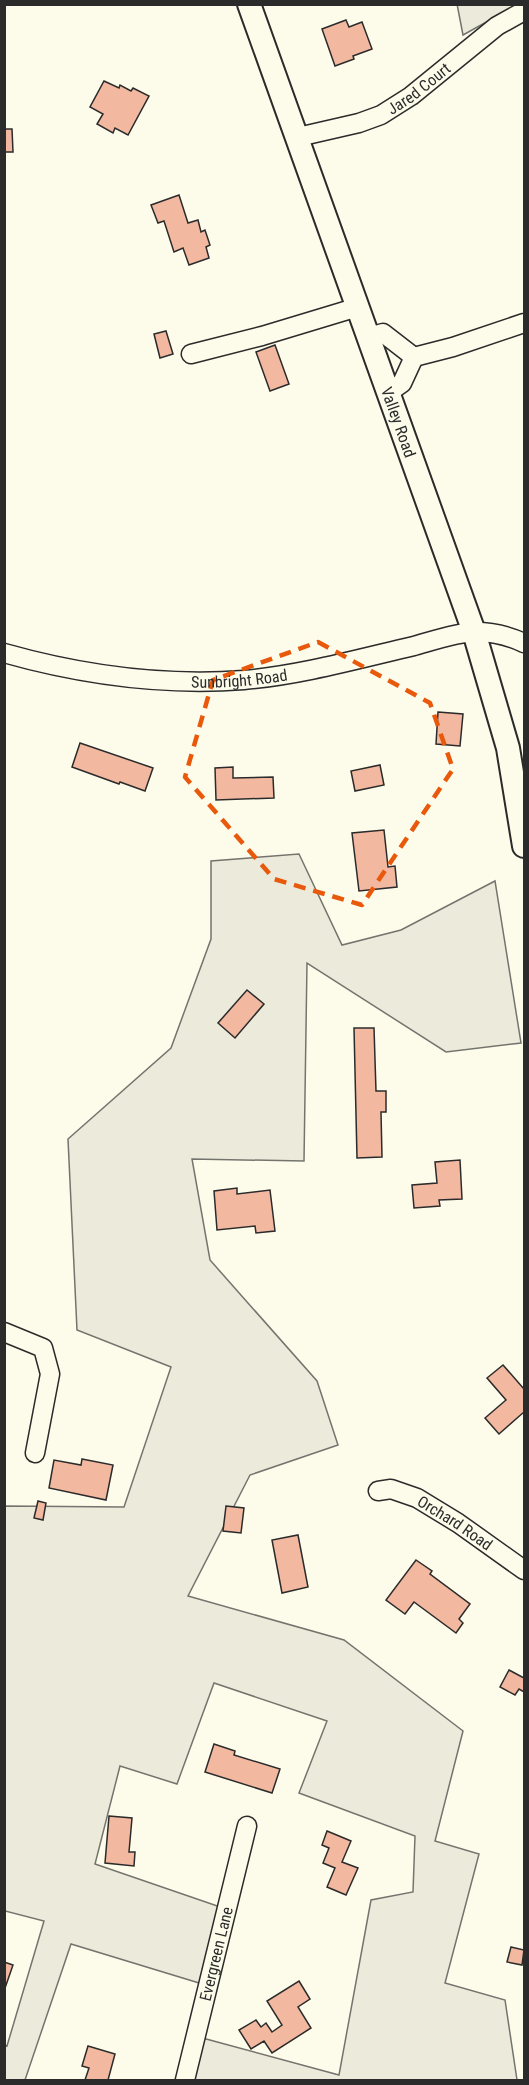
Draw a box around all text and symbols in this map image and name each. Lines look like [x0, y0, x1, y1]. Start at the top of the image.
street label: Jared Court [384, 59, 454, 119]
street label: Valley Road [377, 384, 420, 460]
street label: Sunbright Road [191, 665, 289, 692]
street label: Orchard Road [414, 1492, 496, 1554]
street label: Evergreen Lane [196, 1905, 237, 2003]

